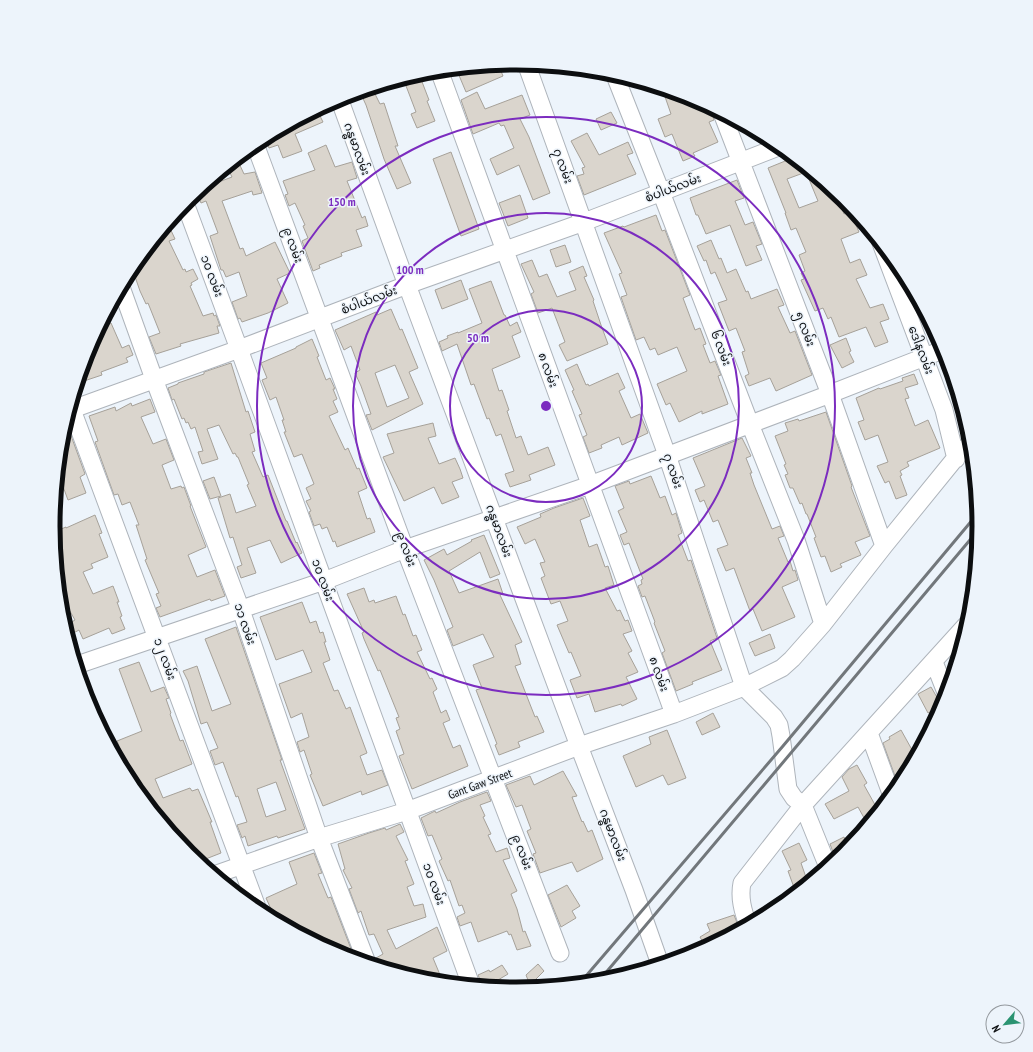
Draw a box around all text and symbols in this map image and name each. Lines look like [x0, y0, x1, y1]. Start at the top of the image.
street label: ဂန္ဓမာလမ်း [338, 120, 375, 178]
street label: ၇ လမ်း [547, 146, 578, 186]
street label: စံပါယ်လမ်း [642, 169, 703, 205]
text: 150 m [328, 194, 356, 209]
street label: ၉ လမ်း [277, 225, 308, 266]
street label: ၁၀ လမ်း [198, 252, 228, 299]
text: 100 m [396, 262, 424, 277]
street label: စံပါယ်လမ်း [338, 281, 399, 317]
street label: ၅ လမ်း [789, 309, 820, 350]
street label: ဒေါနလမ်း [903, 323, 939, 377]
street label: ၆ လမ်း [708, 328, 736, 368]
text: 50 m [467, 330, 489, 345]
street label: ၈ လမ်း [535, 350, 563, 389]
centre of rings [539, 399, 553, 413]
street label: ၇ လမ်း [658, 451, 687, 491]
street label: ဂန္ဓမာလမ်း [480, 502, 517, 560]
street label: ၉ လမ်း [390, 529, 421, 570]
street label: ၁၀ လမ်း [309, 556, 339, 603]
street label: ၁၁ လမ်း [231, 601, 261, 647]
street label: ၁၂ လမ်း [148, 635, 181, 683]
street label: ၈ လမ်း [646, 654, 674, 693]
street label: Gant Gaw Street [446, 765, 514, 802]
street label: ဂန္ဓမာလမ်း [594, 806, 631, 864]
street label: ၉ လမ်း [506, 832, 537, 873]
street label: ၁၀ လမ်း [420, 860, 450, 907]
north arrow [985, 1004, 1025, 1044]
text: N [989, 1023, 1004, 1035]

